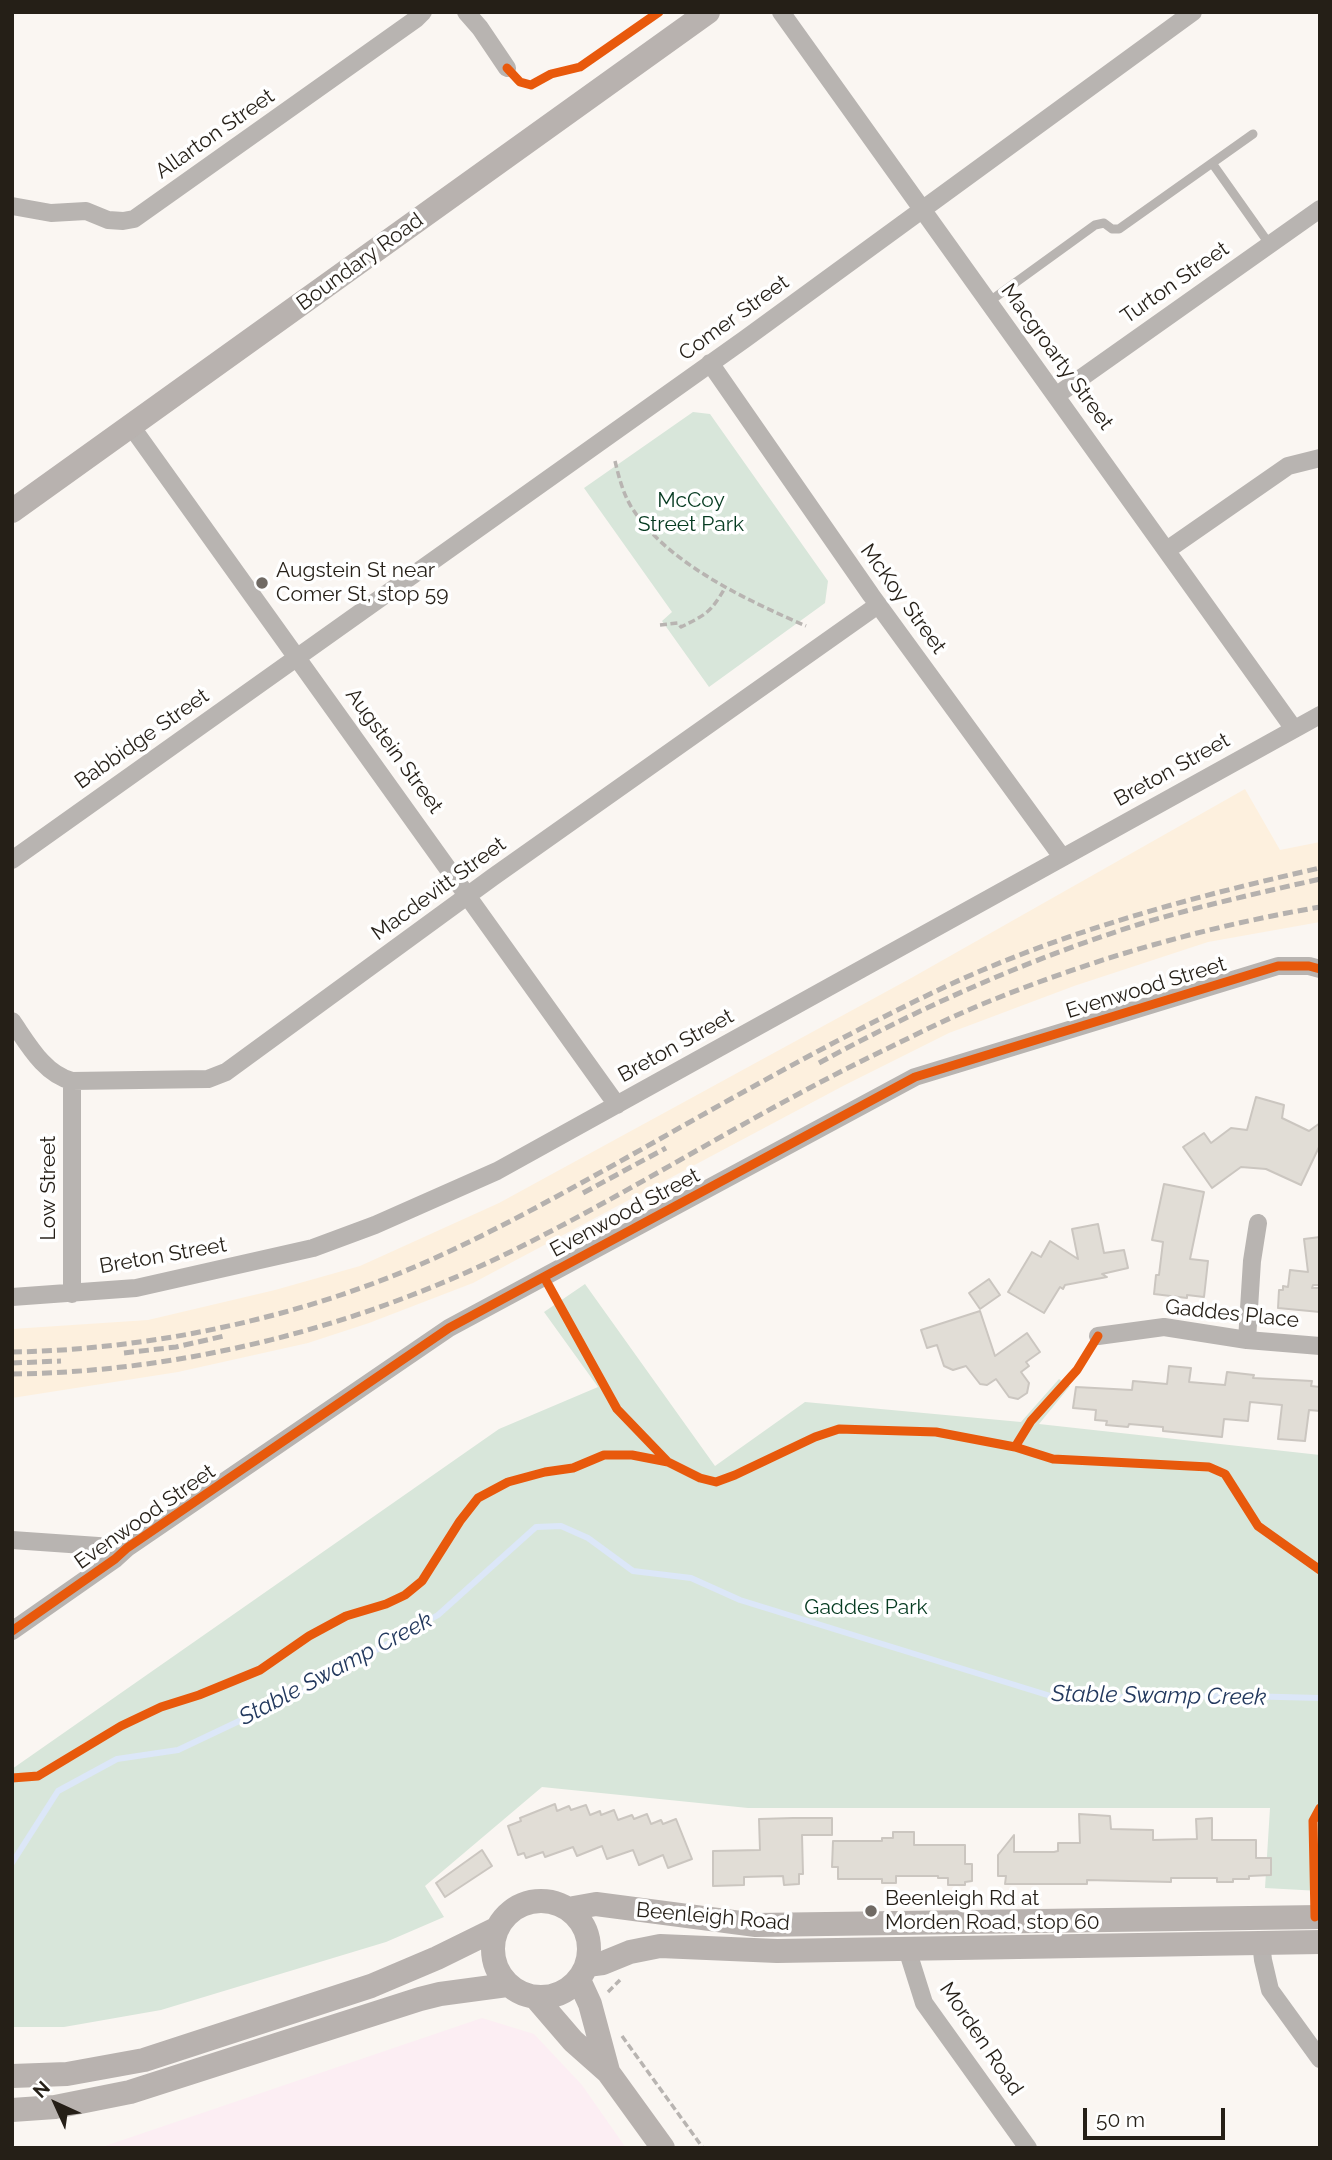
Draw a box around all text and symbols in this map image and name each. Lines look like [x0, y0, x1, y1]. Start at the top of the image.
street label: Allarton Street [151, 84, 279, 184]
street label: Boundary Road [292, 208, 428, 316]
street label: Turton Street [1116, 237, 1234, 329]
street label: Comer Street [674, 270, 794, 366]
street label: Macgroarty Street [996, 279, 1118, 435]
park label: McCoy Street Park [638, 488, 744, 538]
street label: McKoy Street [855, 539, 951, 659]
place label: Augstein St near Comer St, stop 59 [276, 558, 448, 608]
marker: Augstein St near Comer St, stop 59 [254, 575, 270, 591]
street label: Babbidge Street [70, 683, 214, 795]
street label: Augstein Street [340, 683, 448, 819]
street label: Breton Street [1110, 728, 1234, 812]
street label: Macdevitt Street [367, 832, 511, 946]
street label: Evenwood Street [1063, 952, 1229, 1024]
street label: Breton Street [614, 1004, 738, 1088]
street label: Low Street [36, 1136, 62, 1240]
street label: Evenwood Street [546, 1163, 704, 1263]
street label: Breton Street [98, 1232, 228, 1280]
street label: Gaddes Place [1164, 1294, 1300, 1334]
street label: Evenwood Street [70, 1459, 220, 1575]
park label: Gaddes Park [804, 1595, 928, 1621]
water label: Stable Swamp Creek [235, 1606, 437, 1732]
water label: Stable Swamp Creek [1051, 1680, 1267, 1712]
place label: Beenleigh Rd at Morden Road, stop 60 [885, 1886, 1100, 1936]
street label: Beenleigh Road [635, 1898, 791, 1936]
marker: Beenleigh Rd at Morden Road, stop 60 [863, 1903, 879, 1919]
street label: Morden Road [934, 1978, 1028, 2100]
north arrow [21, 2069, 91, 2139]
text: N [28, 2076, 54, 2102]
scale bar [1087, 2094, 1229, 2138]
text: 50 m [1096, 2107, 1145, 2132]

